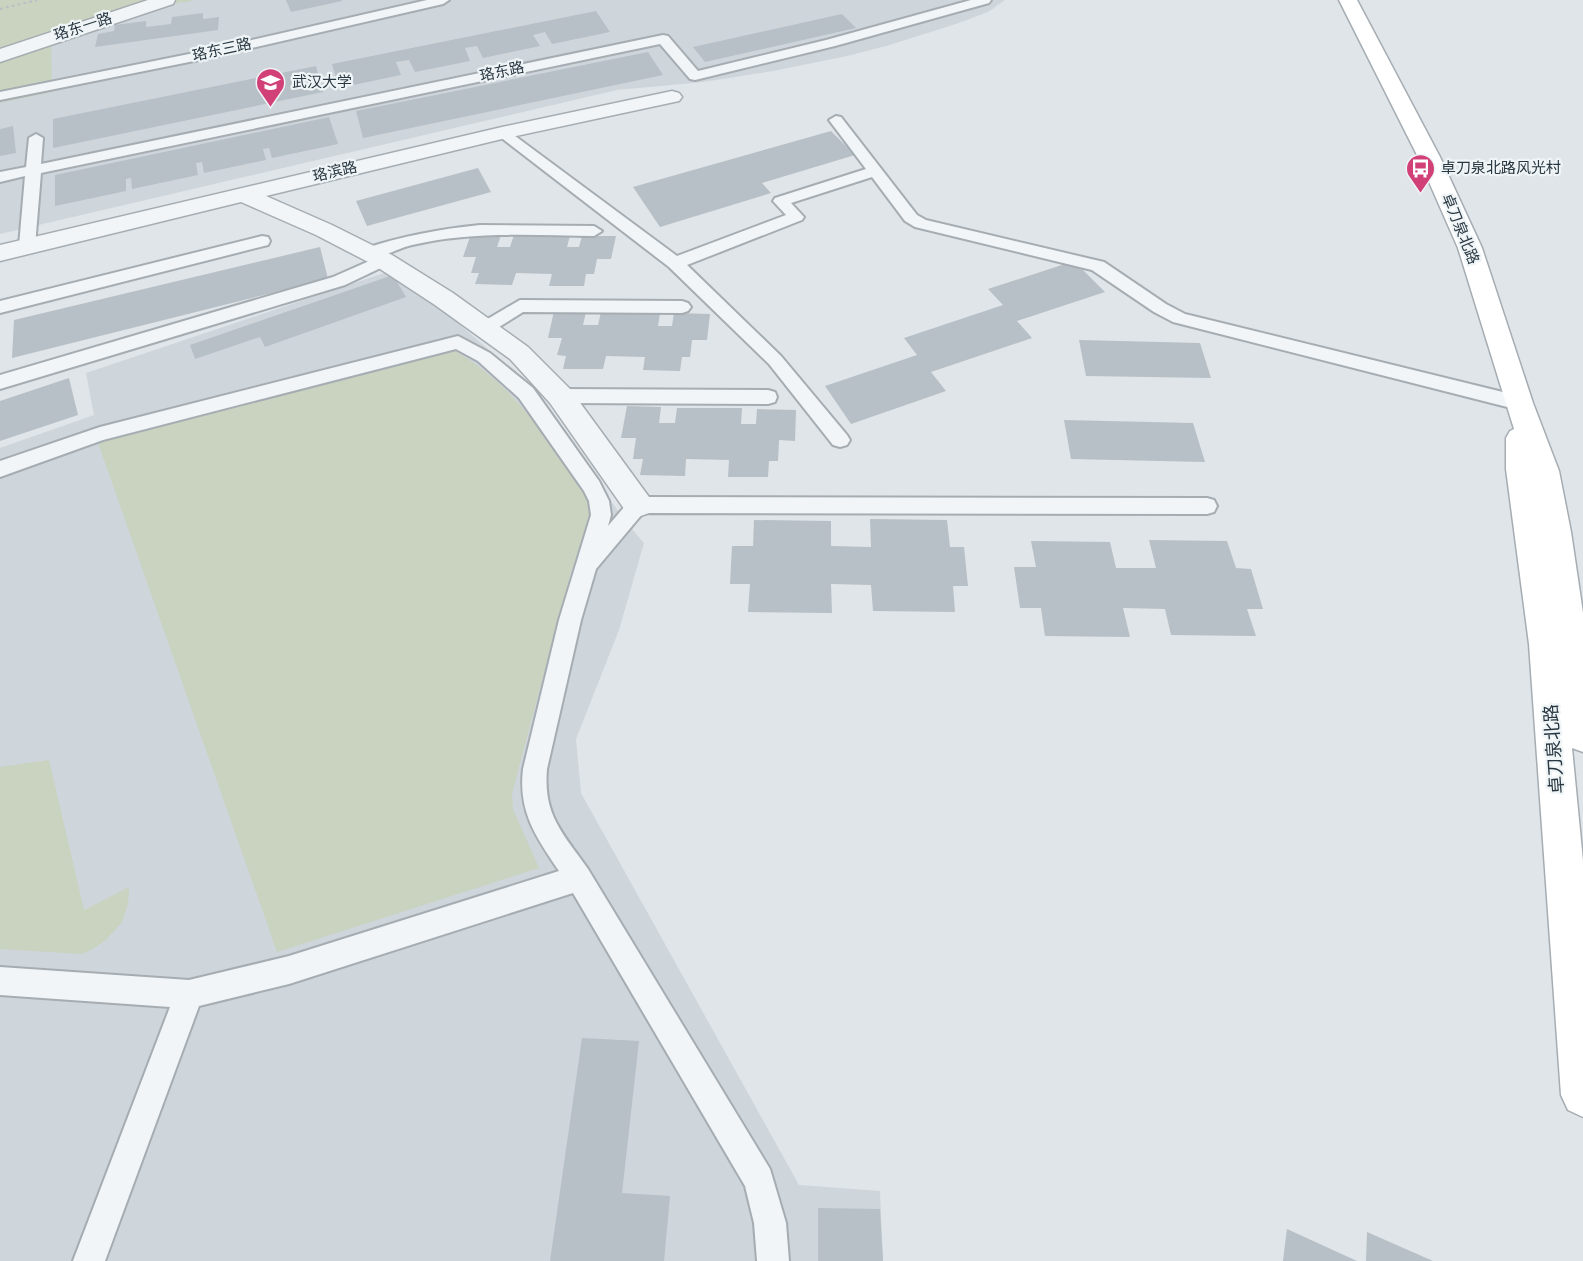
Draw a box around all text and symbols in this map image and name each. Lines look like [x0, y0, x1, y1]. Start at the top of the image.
street label: 珞东一路 [52, 10, 114, 43]
street label: 珞东三路 [191, 35, 253, 64]
street label: 珞东路 [478, 59, 526, 84]
school or university icon: 武汉大学 [255, 66, 287, 108]
place label: 武汉大学 [292, 74, 352, 90]
bus stop icon: 卓刀泉北路风光村 [1404, 152, 1436, 194]
street label: 珞滨路 [311, 159, 359, 184]
place label: 卓刀泉北路风光村 [1441, 159, 1561, 176]
street label: 卓刀泉北路 [1439, 191, 1483, 267]
street label: 卓刀泉北路 [1541, 703, 1567, 795]

